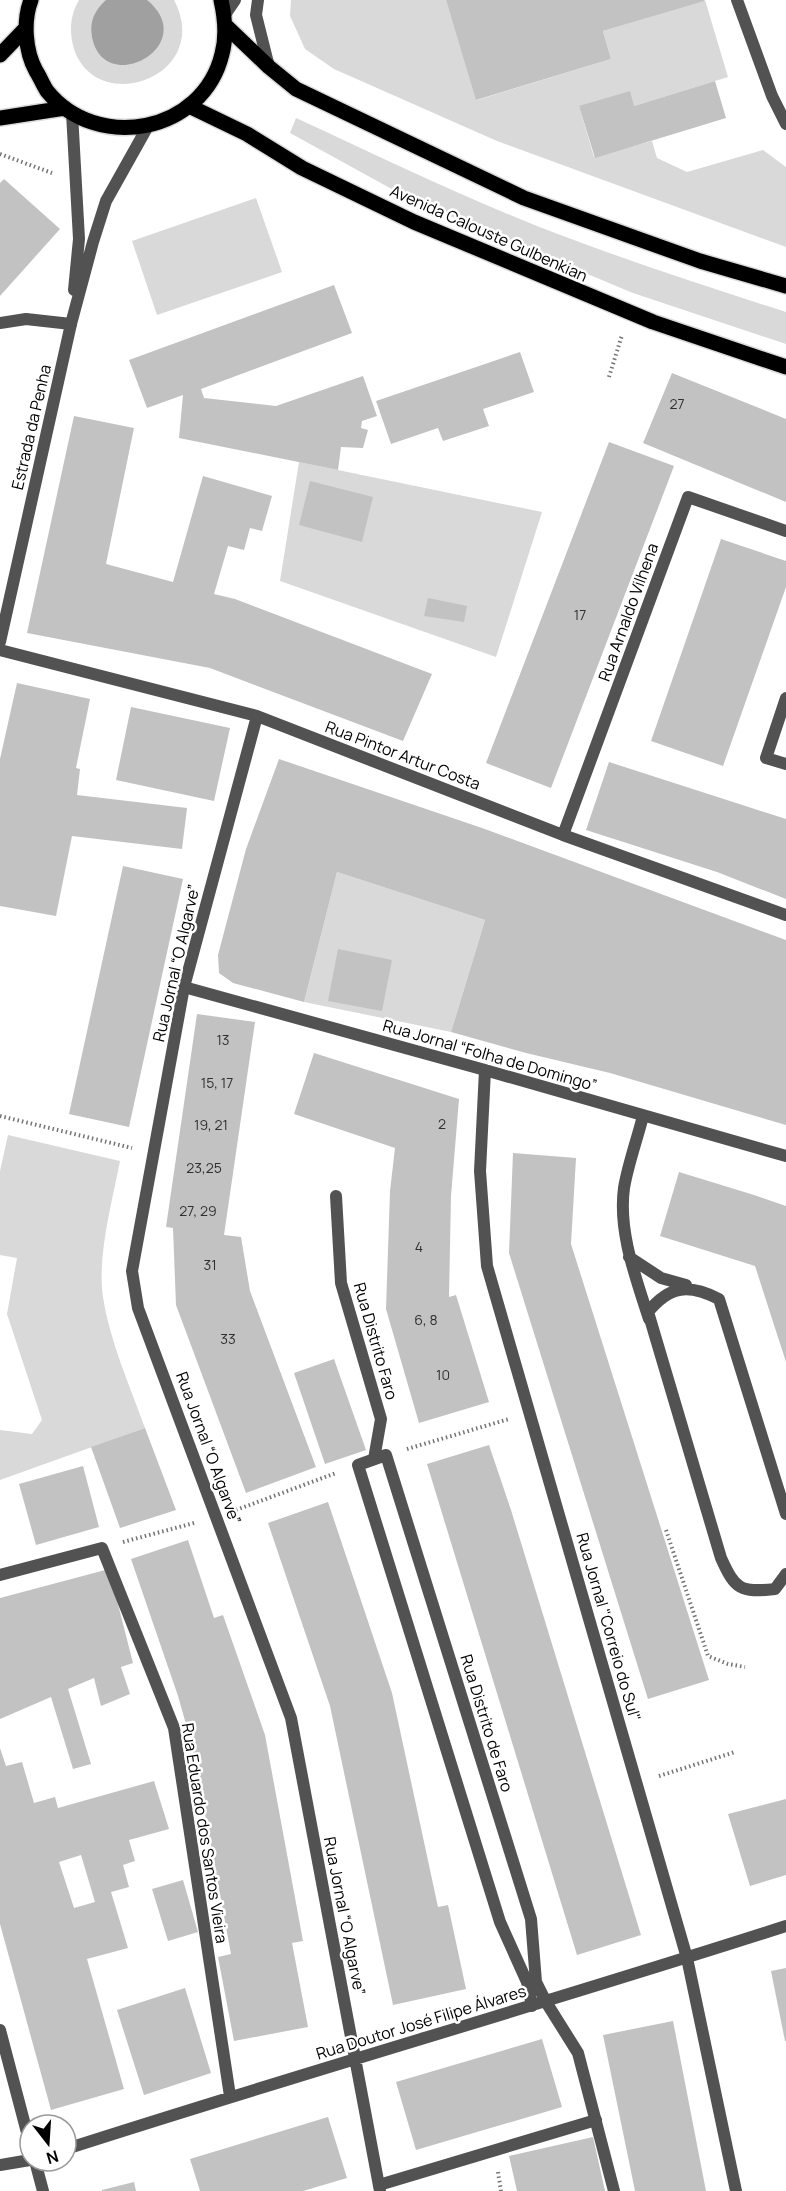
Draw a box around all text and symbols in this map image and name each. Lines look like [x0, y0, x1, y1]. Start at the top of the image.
street label: Avenida Calouste Gulbenkian [387, 179, 591, 287]
street label: Estrada da Penha [6, 362, 56, 492]
house number: 27 [669, 394, 685, 413]
street label: Rua Arnaldo Vilhena [593, 540, 663, 684]
house number: 17 [574, 605, 586, 624]
street label: Rua Pintor Artur Costa [322, 715, 484, 795]
street label: Rua Jornal “O Algarve” [147, 882, 205, 1044]
street label: Rua Jornal “Folha de Domingo” [380, 1014, 600, 1096]
house number: 13 [216, 1030, 230, 1049]
house number: 15, 17 [201, 1073, 233, 1092]
house number: 2 [438, 1114, 446, 1133]
house number: 19, 21 [194, 1115, 228, 1134]
house number: 23,25 [186, 1158, 222, 1177]
house number: 27, 29 [179, 1201, 217, 1220]
house number: 4 [415, 1237, 423, 1256]
house number: 31 [203, 1255, 217, 1274]
street label: Rua Distrito Faro [349, 1280, 403, 1402]
house number: 6, 8 [414, 1310, 438, 1329]
house number: 33 [220, 1329, 236, 1348]
house number: 10 [436, 1365, 450, 1384]
street label: Rua Jornal “O Algarve” [171, 1369, 247, 1527]
street label: Rua Jornal "Correio do Sul" [571, 1530, 647, 1724]
street label: Rua Distrito de Faro [456, 1651, 518, 1795]
street label: Rua Eduardo dos Santos Vieira [177, 1721, 233, 1945]
street label: Rua Jornal “O Algarve” [319, 1835, 371, 1997]
street label: Rua Doutor José Filipe Álvares [313, 1980, 529, 2064]
north arrow [18, 2113, 78, 2173]
text: N [44, 2145, 61, 2170]

